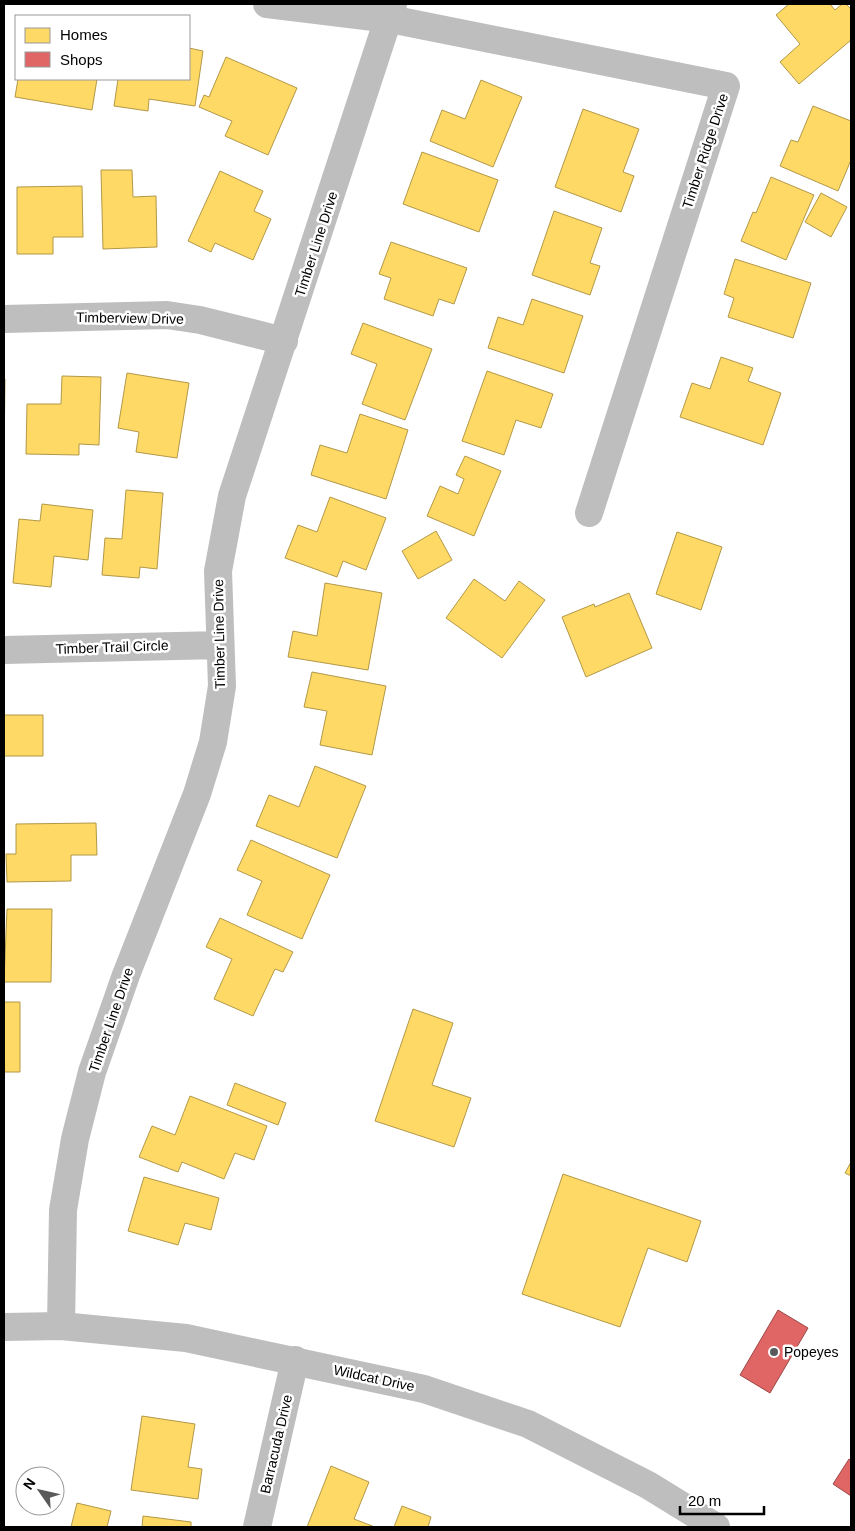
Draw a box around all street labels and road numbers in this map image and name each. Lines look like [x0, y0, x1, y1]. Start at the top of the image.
street label: Timber Ridge Drive [679, 91, 731, 211]
street label: Timber Line Drive [291, 189, 341, 299]
street label: Timberview Drive [76, 309, 184, 327]
street label: Timber Line Drive [210, 579, 228, 689]
street label: Timber Trail Circle [55, 637, 169, 657]
street label: Timber Line Drive [86, 965, 137, 1075]
street label: Wildcat Drive [332, 1362, 416, 1394]
street label: Barracuda Drive [257, 1393, 295, 1495]

